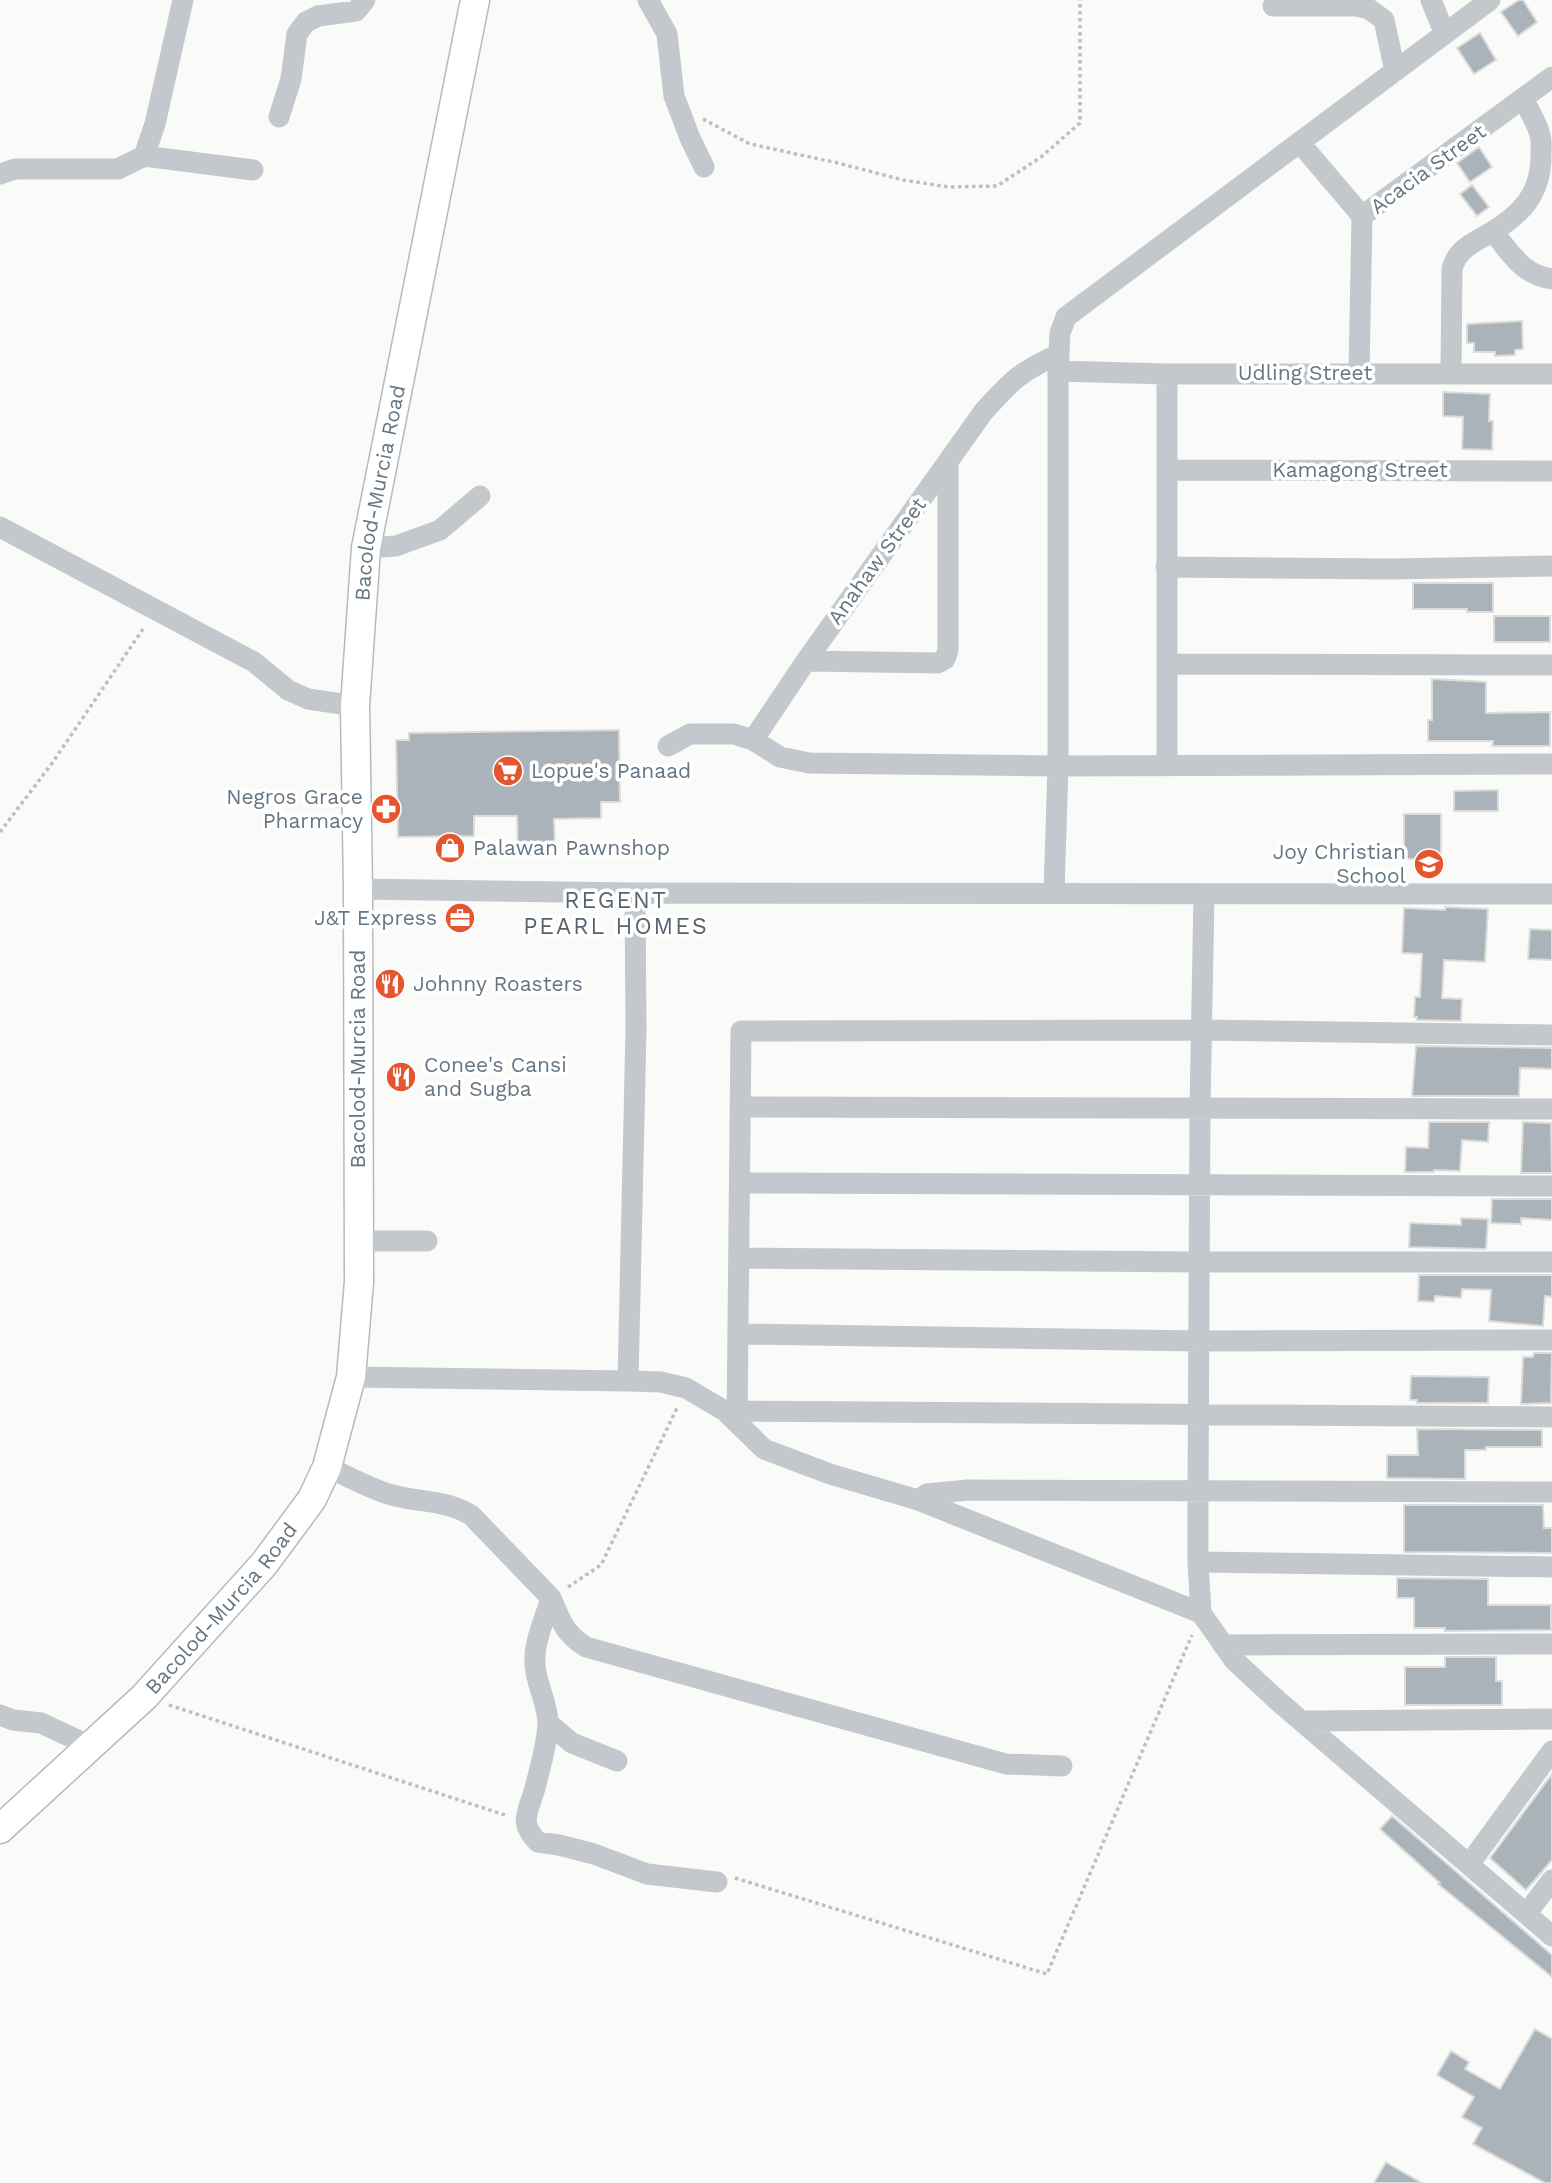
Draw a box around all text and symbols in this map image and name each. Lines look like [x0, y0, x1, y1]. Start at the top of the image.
street label: Acacia Street [1365, 118, 1490, 219]
street label: Udling Street [1238, 360, 1372, 385]
street label: Bacolod-Murcia Road [349, 383, 410, 602]
street label: Kamagong Street [1272, 457, 1448, 482]
street label: Anahaw Street [822, 492, 931, 629]
supermarket icon: Lopue's Panaad [491, 754, 525, 788]
place label: Lopue's Panaad [531, 758, 691, 783]
place label: Negros Grace Pharmacy [226, 784, 363, 833]
pharmacy icon: Negros Grace Pharmacy [369, 792, 403, 826]
shop icon: Palawan Pawnshop [433, 831, 467, 865]
place label: Palawan Pawnshop [473, 835, 670, 860]
place label: Joy Christian School [1273, 839, 1407, 888]
school or university icon: Joy Christian School [1412, 847, 1446, 881]
district label: REGENT PEARL HOMES [523, 887, 709, 940]
office icon: J&T Express [443, 901, 477, 935]
place label: J&T Express [314, 905, 437, 930]
street label: Bacolod-Murcia Road [345, 950, 370, 1169]
restaurant icon: Johnny Roasters [373, 967, 407, 1001]
place label: Johnny Roasters [413, 971, 583, 996]
place label: Conee's Cansi and Sugba [424, 1052, 567, 1101]
restaurant icon: Conee's Cansi and Sugba [384, 1060, 418, 1094]
street label: Bacolod-Murcia Road [140, 1518, 302, 1699]

